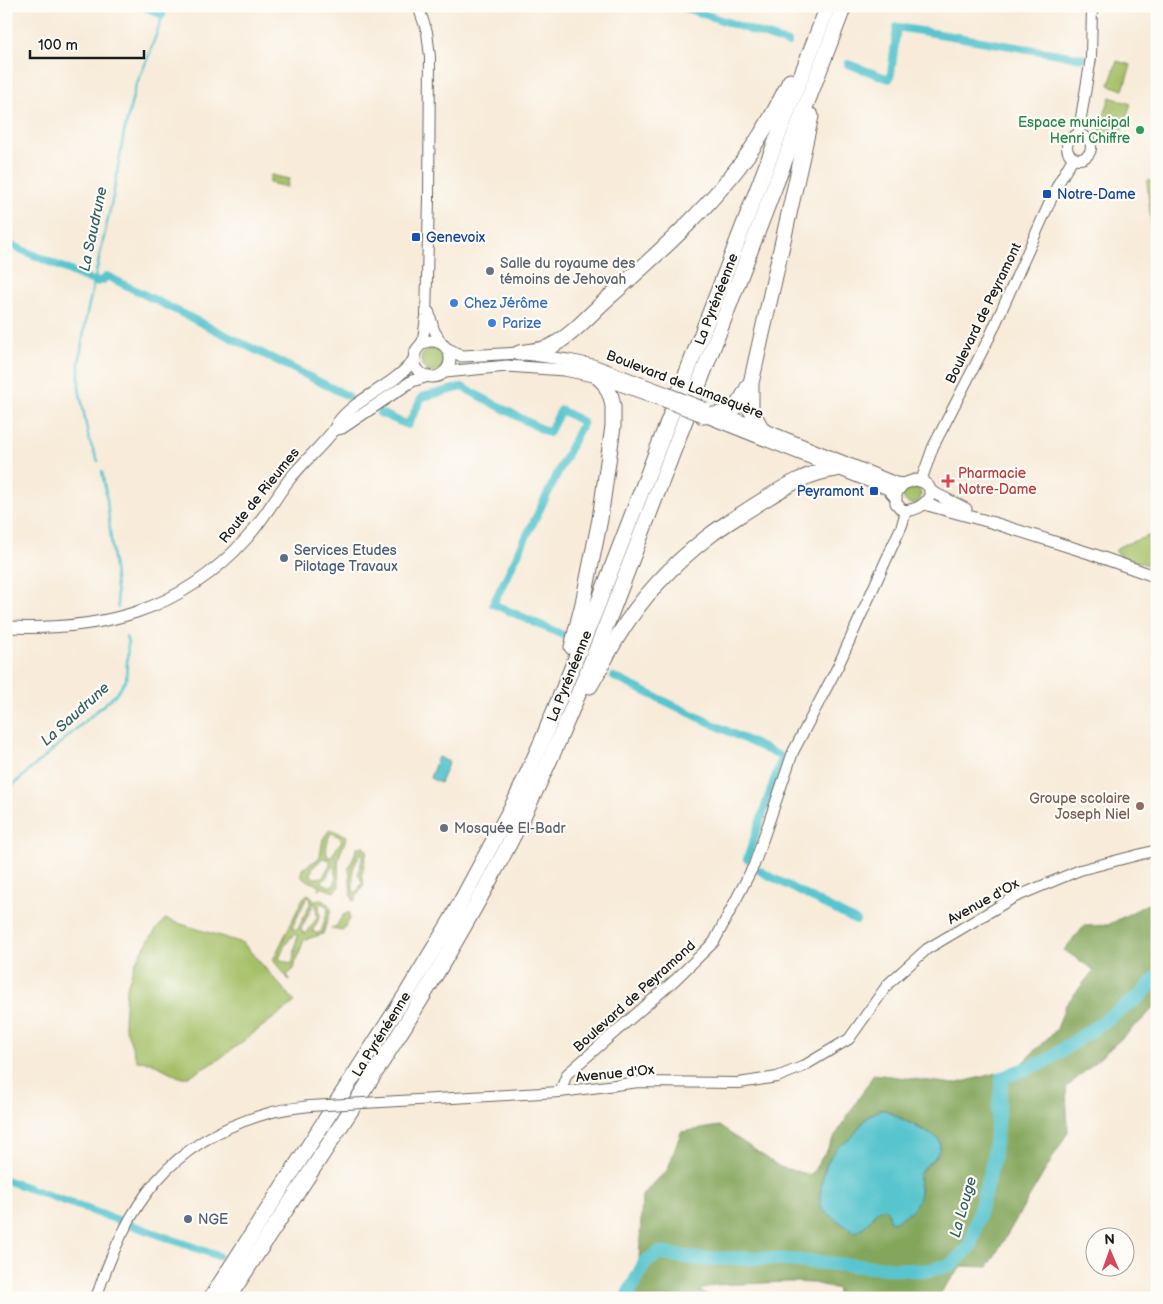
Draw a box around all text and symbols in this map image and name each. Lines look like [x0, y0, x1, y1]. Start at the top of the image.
scale bar [30, 28, 144, 60]
text: 100 m [38, 36, 78, 55]
place label: Espace municipal Henri Chiffre [1018, 114, 1130, 147]
marker: Espace municipal Henri Chiffre [1134, 124, 1146, 136]
water label: La Saudrune [75, 185, 112, 273]
place label: Notre-Dame [1057, 186, 1136, 203]
marker: Notre-Dame [1041, 188, 1053, 200]
place label: Genevoix [426, 229, 486, 246]
marker: Genevoix [410, 231, 422, 243]
street label: Boulevard de Peyramont [942, 239, 1025, 387]
street label: La Pyrénéenne [691, 251, 742, 347]
place label: Salle du royaume des témoins de Jehovah [500, 255, 635, 288]
marker: Salle du royaume des témoins de Jehovah [484, 265, 496, 277]
place label: Chez Jérôme [464, 295, 548, 312]
marker: Chez Jérôme [448, 297, 460, 309]
place label: Parize [502, 315, 541, 332]
marker: Parize [486, 317, 498, 329]
street label: Boulevard de Lamasquère [604, 347, 766, 422]
street label: Route de Rieumes [216, 444, 303, 546]
place label: Pharmacie Notre-Dame [958, 465, 1037, 498]
marker: Pharmacie Notre-Dame [942, 475, 954, 487]
place label: Peyramont [797, 483, 865, 500]
marker: Peyramont [868, 485, 880, 497]
place label: Services Etudes Pilotage Travaux [294, 542, 398, 575]
marker: Services Etudes Pilotage Travaux [278, 552, 290, 564]
street label: La Pyrénéenne [543, 628, 596, 724]
water label: La Saudrune [37, 678, 114, 750]
place label: Groupe scolaire Joseph Niel [1029, 790, 1130, 823]
marker: Groupe scolaire Joseph Niel [1134, 800, 1146, 812]
place label: Mosquée El-Badr [454, 820, 566, 837]
marker: Mosquée El-Badr [438, 822, 450, 834]
street label: Avenue d'Ox [945, 875, 1022, 928]
street label: Boulevard de Peyramond [570, 937, 699, 1056]
street label: La Pyrénéenne [349, 989, 414, 1080]
street label: Avenue d'Ox [575, 1061, 656, 1086]
water label: La Louge [946, 1174, 981, 1240]
place label: NGE [198, 1211, 228, 1228]
marker: NGE [182, 1213, 194, 1225]
north arrow [1086, 1226, 1136, 1276]
text: N [1104, 1231, 1115, 1248]

